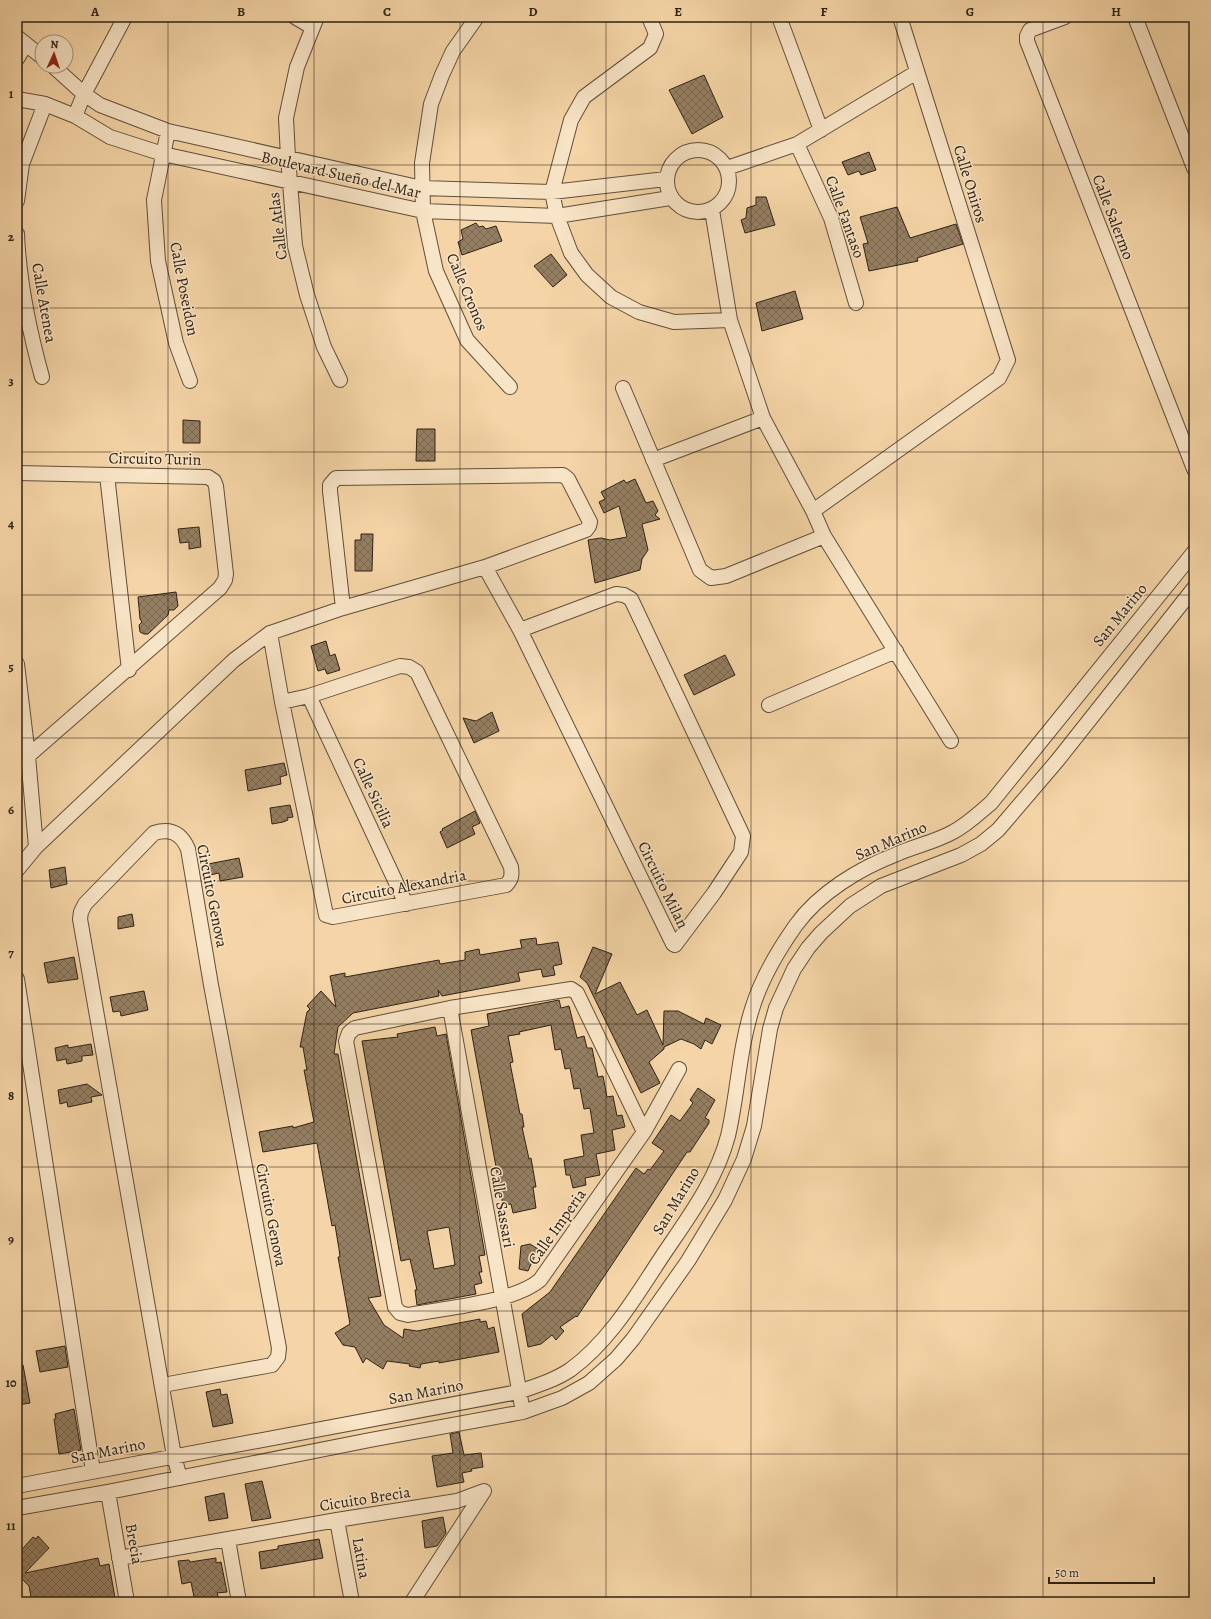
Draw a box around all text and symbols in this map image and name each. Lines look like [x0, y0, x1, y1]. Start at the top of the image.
text: A [90, 3, 100, 20]
text: B [237, 3, 245, 20]
text: C [383, 3, 391, 20]
text: D [528, 3, 538, 20]
text: E [674, 3, 682, 20]
text: F [821, 3, 828, 20]
text: G [966, 3, 974, 20]
text: H [1111, 3, 1121, 20]
north arrow [34, 34, 74, 74]
text: N [50, 37, 59, 52]
text: 1 [9, 85, 14, 102]
street label: Calle Oniros [948, 142, 992, 226]
street label: Boulevard Sueño del Mar [259, 146, 423, 204]
street label: Calle Salermo [1087, 171, 1139, 263]
street label: Calle Fantaso [820, 173, 870, 261]
street label: Calle Atlas [263, 191, 293, 261]
text: 2 [8, 228, 15, 245]
street label: Calle Poseidon [164, 240, 204, 338]
street label: Calle Cronos [441, 250, 493, 334]
street label: Calle Atenea [26, 261, 62, 345]
text: 3 [8, 372, 14, 389]
street label: Circuito Turin [108, 447, 202, 471]
text: 4 [8, 515, 14, 532]
street label: San Marino [1088, 579, 1152, 651]
text: 5 [8, 658, 14, 675]
street label: Calle Sicilia [347, 754, 399, 832]
text: 6 [8, 801, 14, 818]
street label: San Marino [852, 816, 930, 866]
street label: Circuito Milan [632, 838, 694, 933]
street label: Circuito Genova [191, 842, 233, 950]
street label: Circuito Alexandria [340, 864, 469, 910]
text: 7 [8, 944, 14, 961]
text: 8 [8, 1087, 14, 1104]
street label: Circuito Genova [250, 1161, 292, 1269]
street label: San Marino [647, 1163, 705, 1239]
street label: Calle Sassari [484, 1165, 520, 1249]
street label: Calle Imperia [523, 1184, 592, 1269]
text: 9 [8, 1231, 14, 1248]
text: 10 [5, 1374, 17, 1391]
street label: San Marino [387, 1374, 465, 1410]
street label: San Marino [69, 1433, 147, 1469]
street label: Cicuito Brecia [318, 1481, 413, 1517]
text: 11 [6, 1517, 16, 1534]
street label: Brecia [120, 1522, 149, 1567]
street label: Latina [347, 1536, 376, 1581]
scale bar [1049, 1559, 1154, 1585]
text: 50 m [1055, 1565, 1079, 1581]

